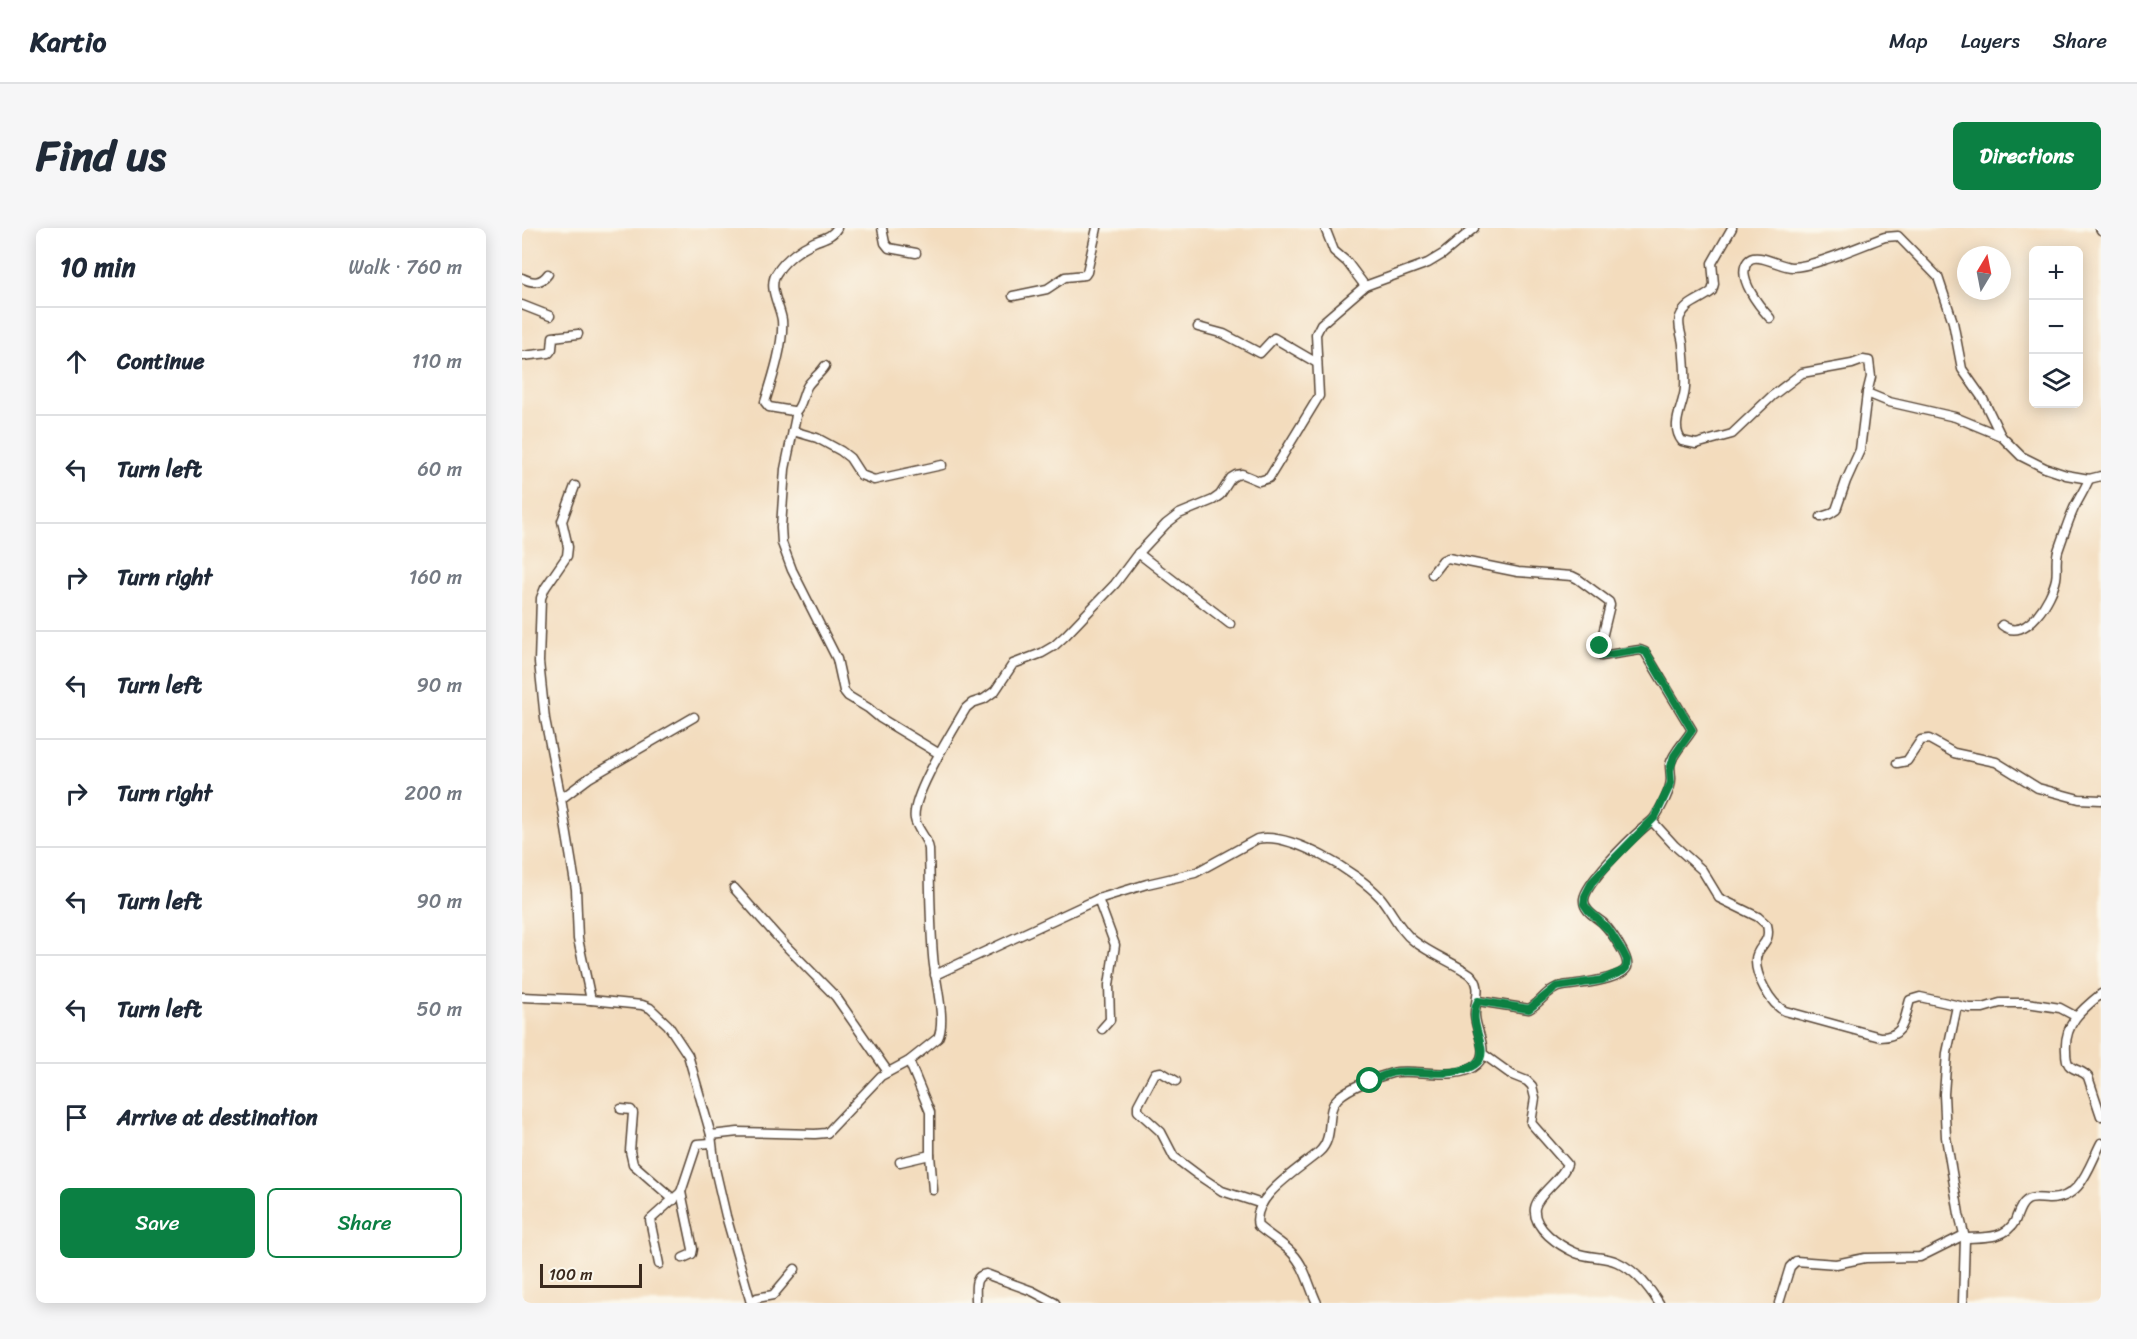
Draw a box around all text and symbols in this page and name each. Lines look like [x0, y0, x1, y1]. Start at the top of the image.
text: Kartio [30, 17, 106, 66]
text: Map [1889, 22, 1928, 60]
text: Layers [1961, 22, 2020, 60]
text: Share [2053, 22, 2107, 60]
text: Find us [36, 119, 166, 193]
button: Directions [1953, 122, 2101, 190]
text: 10 min [60, 244, 136, 290]
north arrow [1957, 246, 2011, 300]
map controls [2029, 246, 2083, 408]
button: + [2029, 246, 2083, 300]
text: Walk · 760 m [348, 250, 462, 285]
button: − [2029, 300, 2083, 354]
text: Continue [117, 342, 205, 381]
text: 110 m [412, 344, 462, 379]
icon: ahead [60, 345, 93, 378]
button: layers [2029, 354, 2083, 408]
text: Turn left [117, 450, 202, 489]
text: 60 m [417, 452, 462, 487]
icon: left [60, 453, 93, 486]
text: Turn right [117, 558, 212, 597]
text: 160 m [409, 560, 462, 595]
icon: right [60, 561, 93, 594]
route end [1586, 632, 1612, 658]
text: Turn left [117, 666, 202, 705]
text: 90 m [417, 668, 462, 703]
icon: left [60, 669, 93, 702]
text: Turn right [117, 774, 212, 813]
text: 200 m [405, 776, 462, 811]
icon: right [60, 777, 93, 810]
text: Turn left [117, 882, 202, 921]
text: 90 m [417, 884, 462, 919]
icon: left [60, 885, 93, 918]
text: Turn left [117, 990, 202, 1029]
text: 50 m [417, 992, 462, 1027]
icon: left [60, 993, 93, 1026]
route start [1356, 1067, 1382, 1093]
text: Arrive at destination [117, 1098, 318, 1137]
icon: arrive [60, 1101, 93, 1134]
button: Save [60, 1188, 255, 1258]
button: Share [267, 1188, 462, 1258]
text: 100 m [549, 1260, 593, 1289]
scale bar [540, 1261, 642, 1288]

